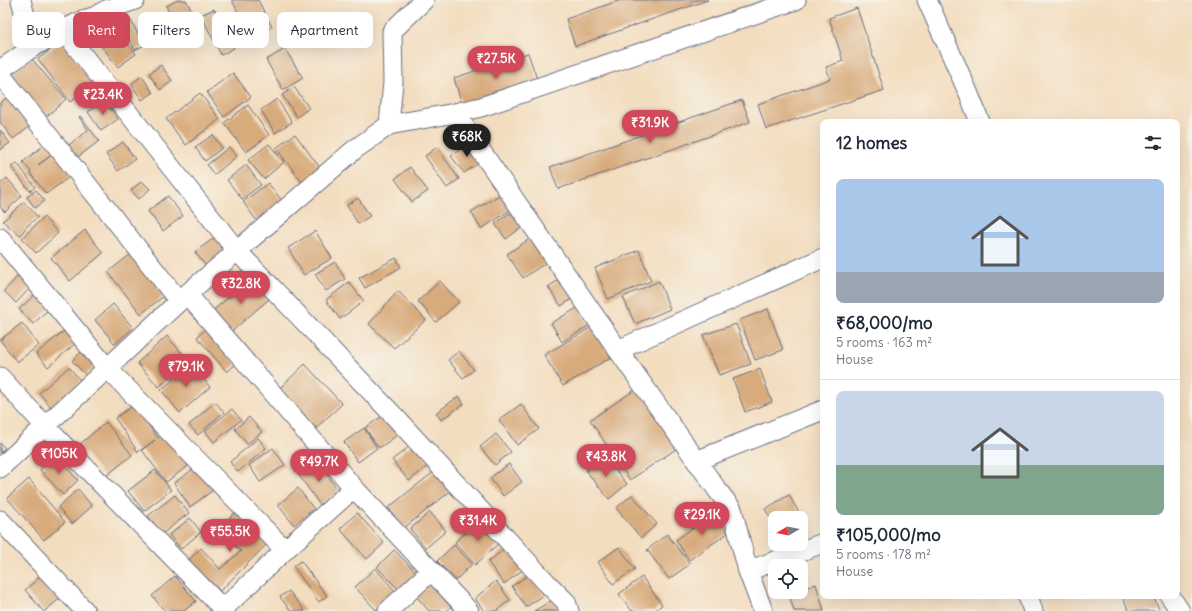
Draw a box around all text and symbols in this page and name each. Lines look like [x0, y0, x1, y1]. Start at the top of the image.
chip: Buy [12, 12, 65, 48]
chip: Rent [73, 12, 130, 48]
chip: Filters [138, 12, 204, 48]
chip: New [212, 12, 269, 48]
chip: Apartment [277, 12, 373, 48]
pin: ₹27.5K [463, 46, 529, 80]
text: ₹27.5K [476, 50, 516, 67]
pin: ₹23.4K [70, 82, 136, 116]
text: ₹23.4K [83, 86, 123, 103]
pin: ₹31.9K [617, 110, 683, 144]
text: ₹31.9K [631, 114, 669, 131]
pin: ₹68K [443, 124, 491, 158]
text: ₹68K [452, 128, 482, 145]
text: 12 homes [836, 132, 907, 154]
icon: filters [1142, 132, 1164, 154]
icon: home [964, 205, 1036, 277]
pin: ₹32.8K [208, 271, 274, 305]
text: ₹32.8K [221, 275, 261, 292]
text: ₹68,000/mo [836, 312, 933, 334]
text: 5 rooms · 163 m² [836, 334, 932, 351]
text: House [836, 351, 873, 368]
pin: ₹79.1K [153, 354, 219, 388]
text: ₹79.1K [168, 358, 204, 375]
icon: home [964, 417, 1036, 489]
pin: ₹105K [31, 441, 87, 475]
pin: ₹43.8K [573, 444, 639, 478]
text: ₹105K [41, 445, 77, 462]
text: ₹43.8K [586, 448, 626, 465]
pin: ₹49.7K [286, 449, 352, 483]
text: ₹49.7K [299, 453, 339, 470]
pin: ₹29.1K [669, 502, 735, 536]
text: ₹29.1K [683, 506, 721, 523]
pin: ₹31.4K [445, 508, 511, 542]
north arrow [768, 511, 808, 551]
map controls [768, 511, 808, 599]
text: ₹31.4K [459, 512, 497, 529]
pin: ₹55.5K [197, 519, 263, 553]
text: ₹55.5K [210, 523, 250, 540]
text: ₹105,000/mo [836, 524, 941, 546]
text: 5 rooms · 178 m² [836, 546, 931, 563]
button: locate [768, 559, 808, 599]
text: House [836, 563, 873, 580]

